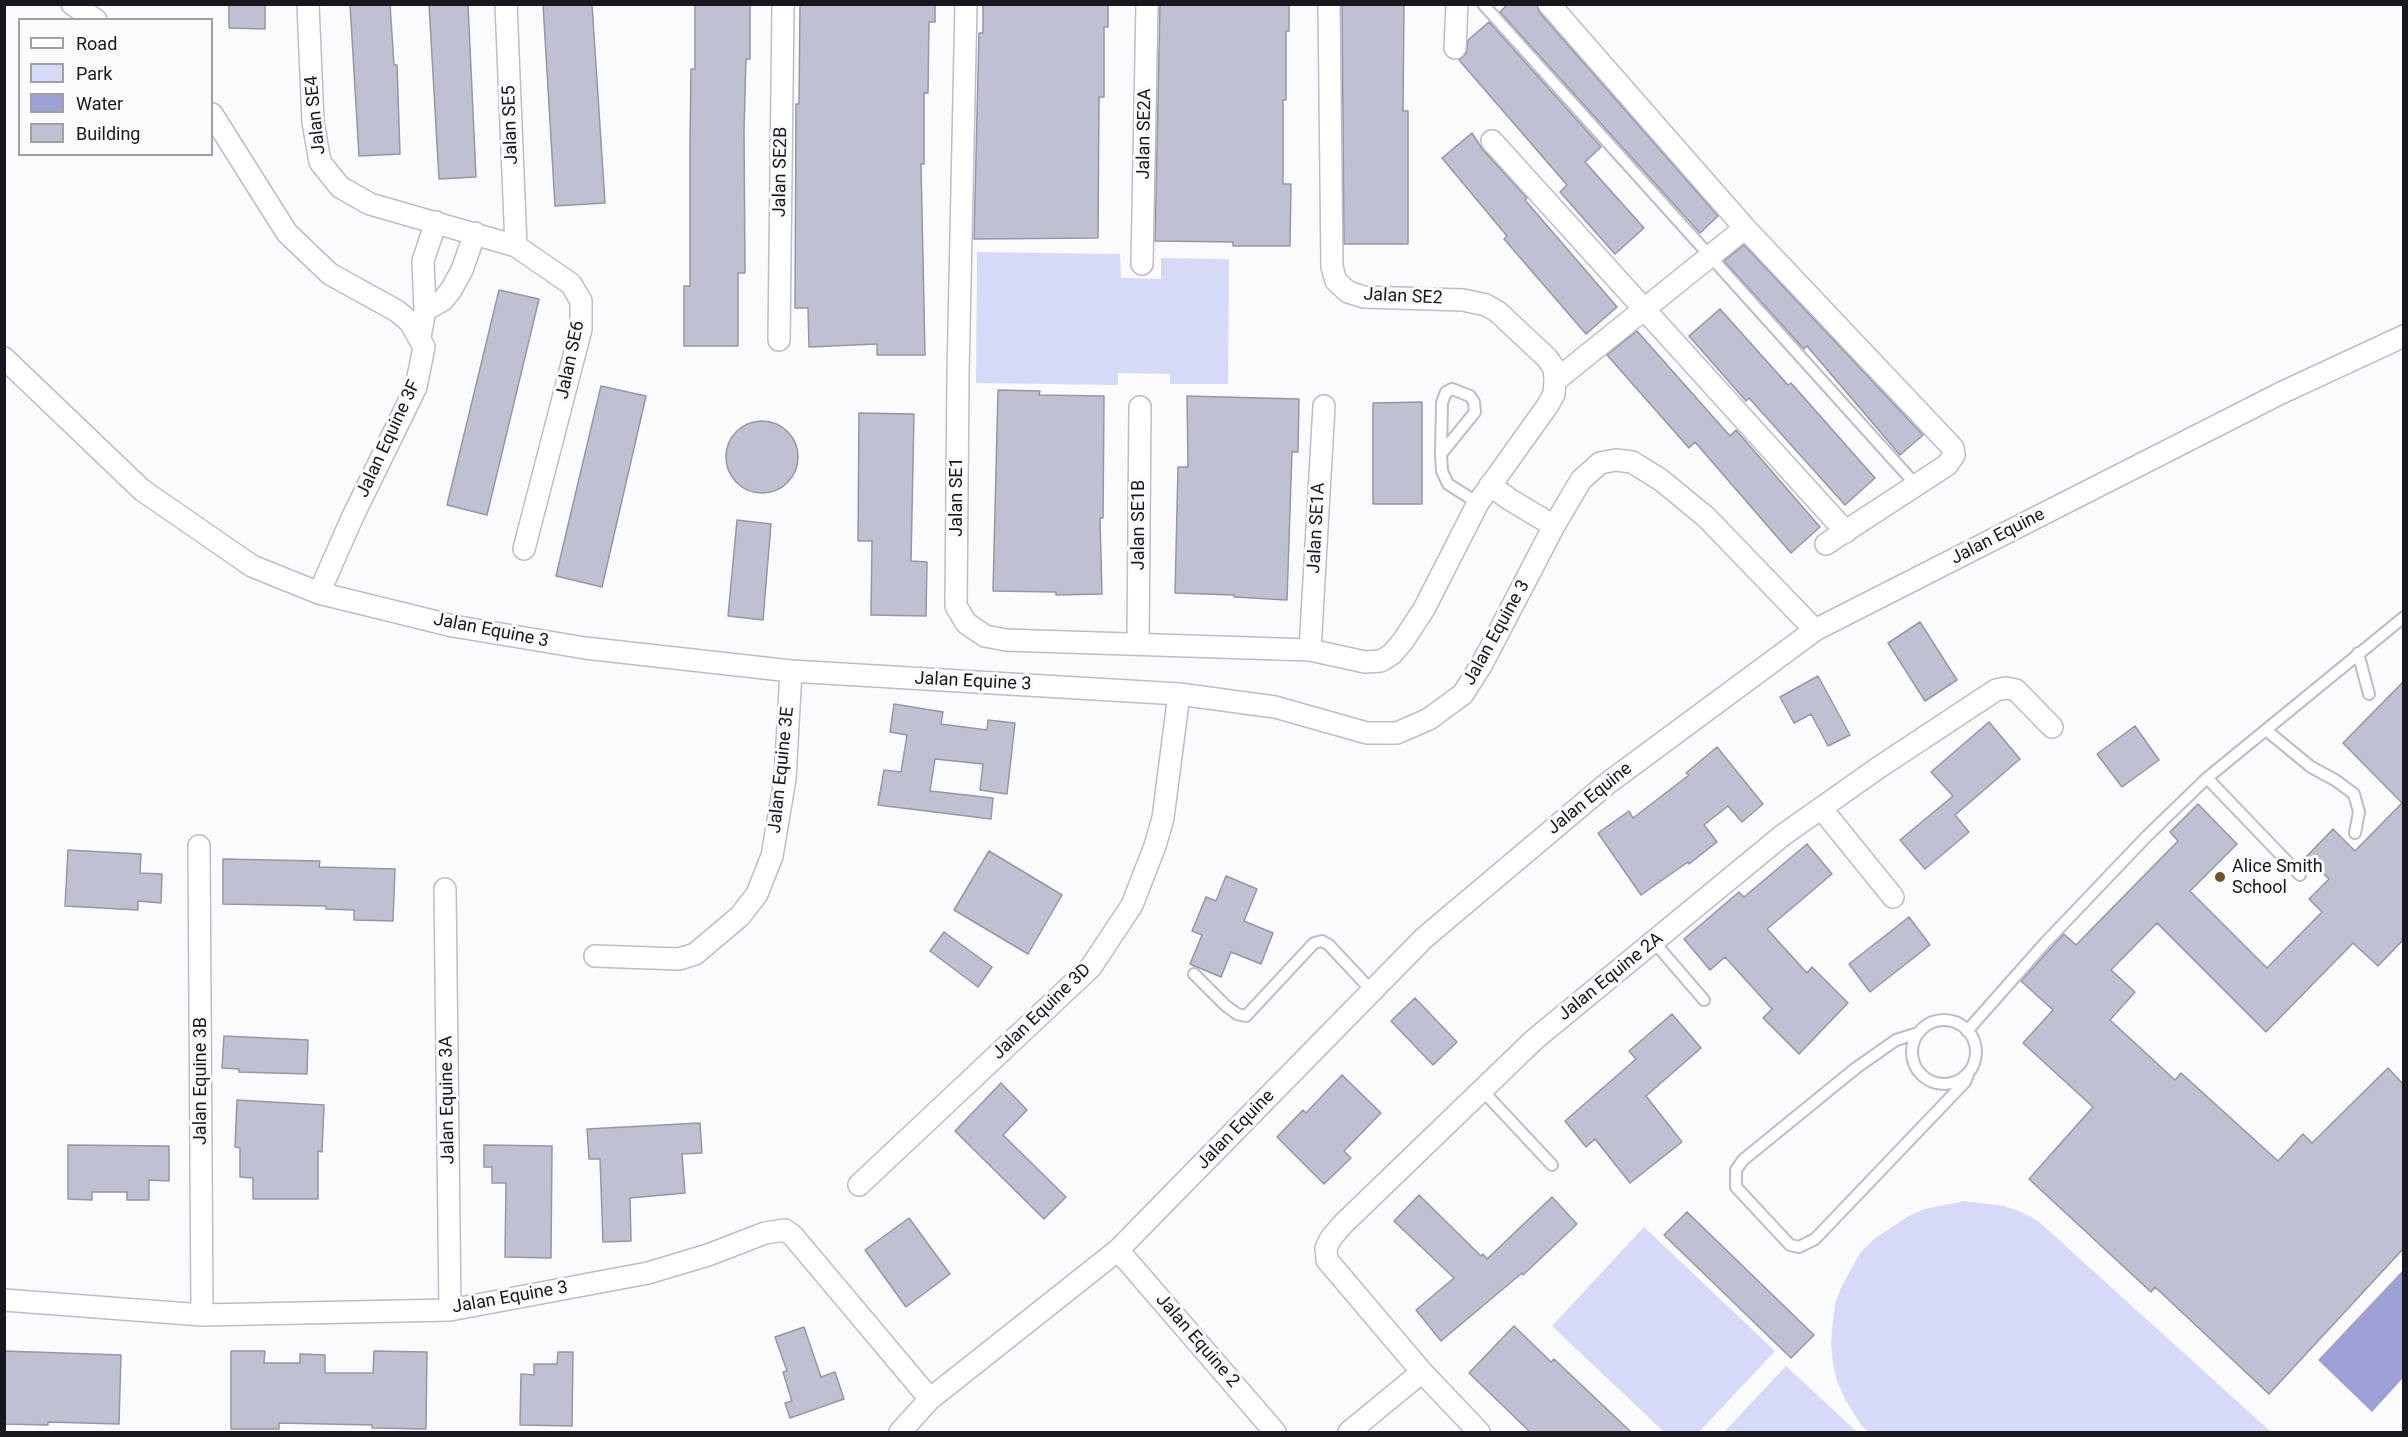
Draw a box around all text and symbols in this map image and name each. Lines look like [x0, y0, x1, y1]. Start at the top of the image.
legend [18, 18, 213, 156]
text: Road [76, 33, 117, 54]
text: Park [76, 63, 112, 84]
street label: Jalan SE4 [301, 74, 331, 156]
street label: Jalan SE5 [499, 85, 523, 165]
street label: Jalan SE2A [1133, 88, 1157, 180]
text: Water [76, 93, 123, 114]
text: Building [76, 123, 140, 144]
street label: Jalan SE2B [769, 127, 793, 217]
street label: Jalan SE2 [1363, 284, 1443, 310]
street label: Jalan SE6 [552, 319, 590, 401]
street label: Jalan Equine 3F [352, 377, 426, 501]
street label: Jalan SE1 [946, 457, 968, 537]
street label: Jalan SE1B [1128, 480, 1150, 570]
street label: Jalan SE1A [1304, 482, 1330, 574]
street label: Jalan Equine [1947, 504, 2049, 570]
street label: Jalan Equine 3 [1459, 577, 1535, 689]
street label: Jalan Equine 3 [432, 609, 550, 653]
street label: Jalan Equine 3 [914, 668, 1032, 696]
street label: Jalan Equine 3E [765, 706, 799, 834]
street label: Jalan Equine [1543, 758, 1637, 840]
place label: Alice Smith School [2232, 856, 2323, 898]
marker: Alice Smith School [2213, 870, 2227, 884]
street label: Jalan Equine 2A [1554, 928, 1668, 1026]
street label: Jalan Equine 3D [988, 960, 1096, 1064]
street label: Jalan Equine 3B [190, 1017, 212, 1145]
street label: Jalan Equine 3A [436, 1035, 460, 1165]
street label: Jalan Equine [1193, 1086, 1279, 1174]
street label: Jalan Equine 3 [451, 1277, 569, 1319]
street label: Jalan Equine 2 [1150, 1290, 1244, 1392]

